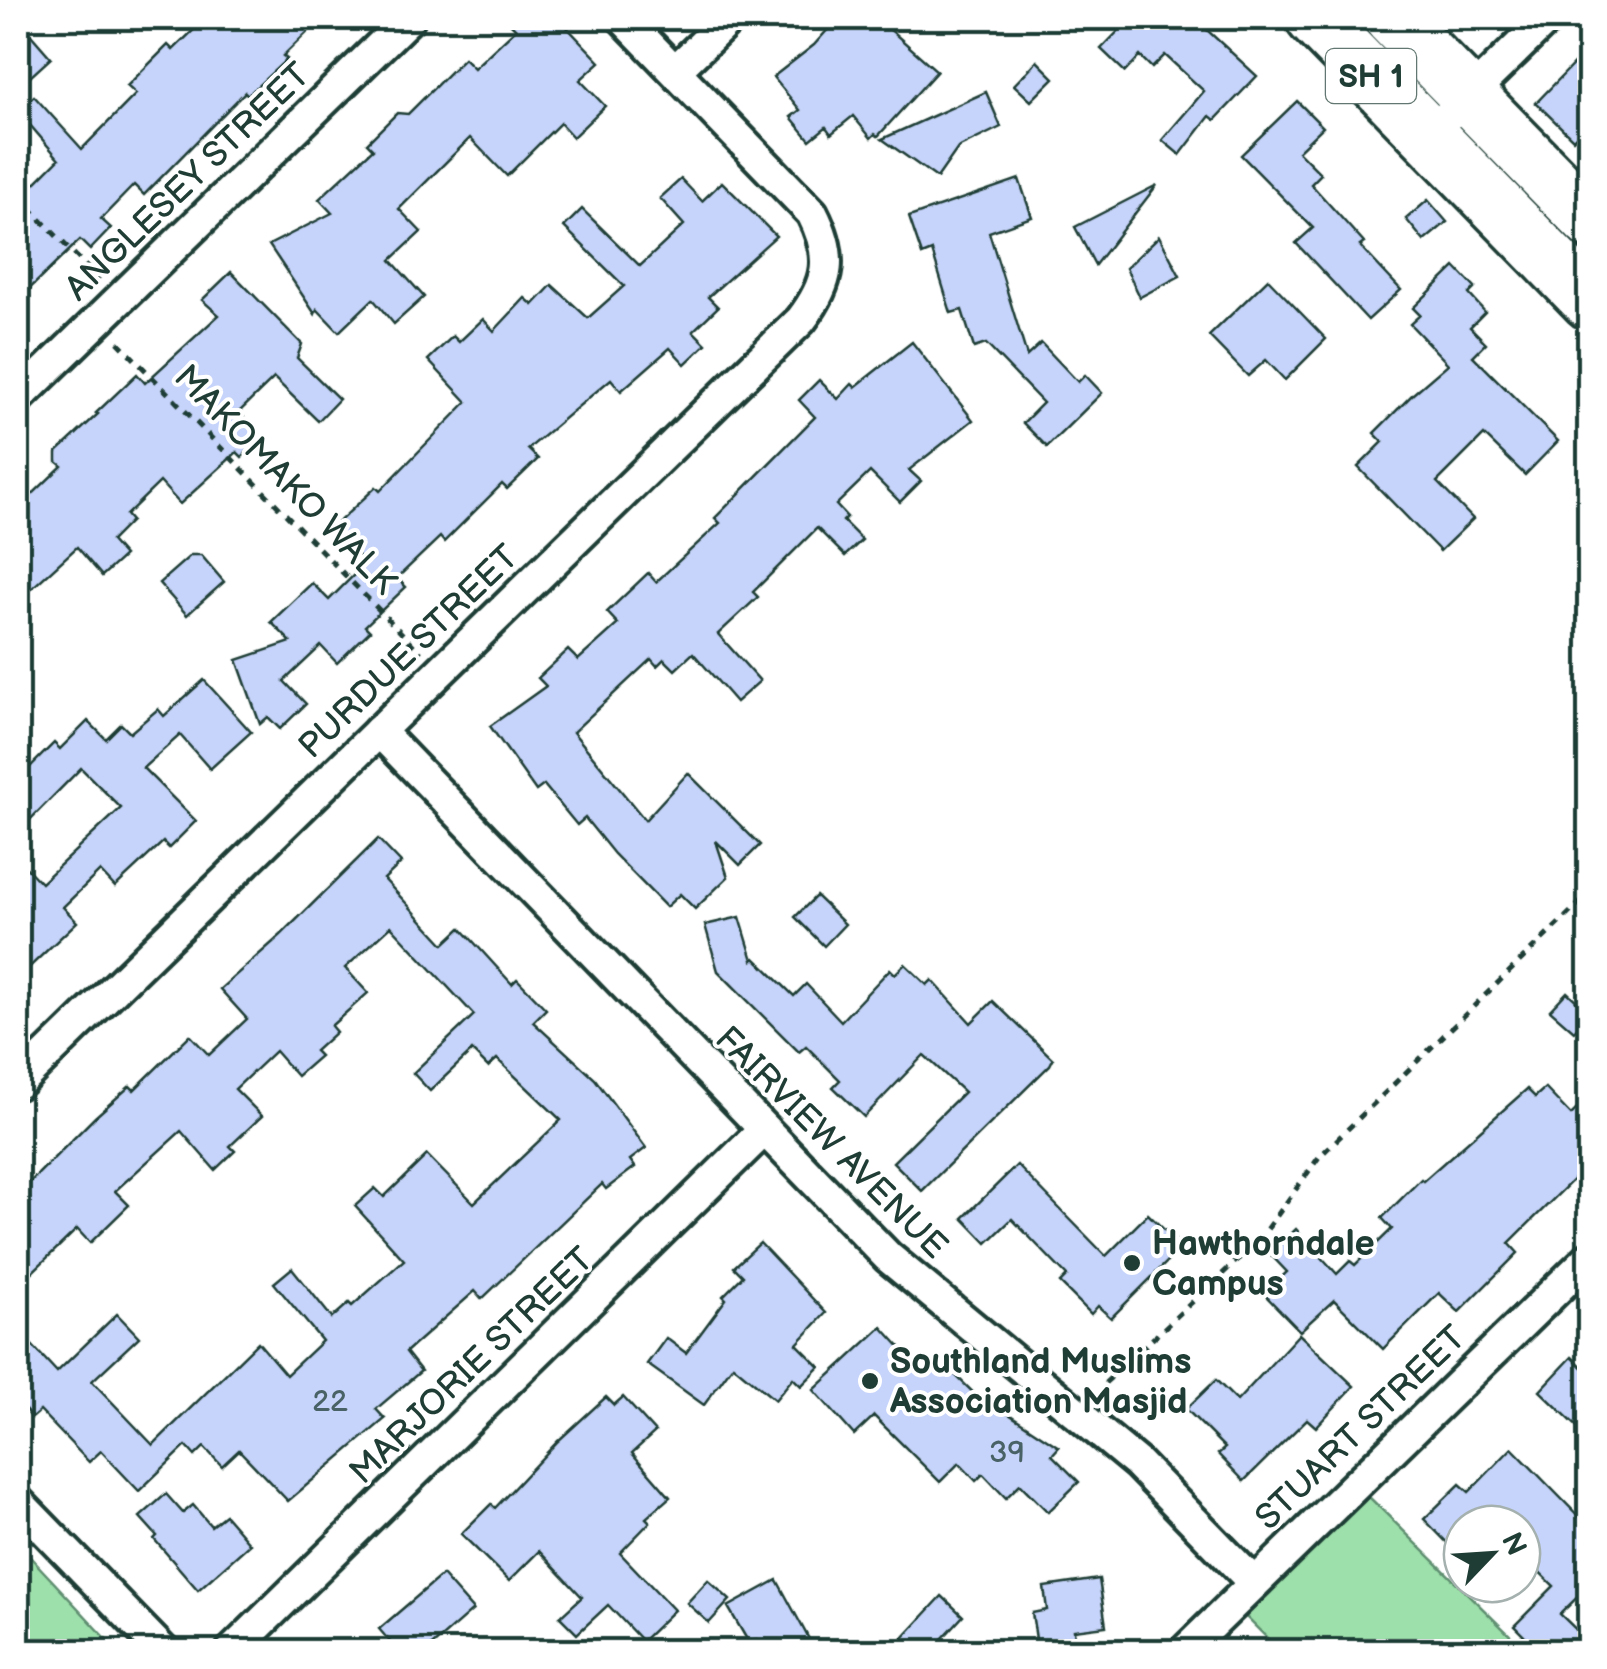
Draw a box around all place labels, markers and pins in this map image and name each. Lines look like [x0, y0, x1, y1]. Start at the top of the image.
place label: Hawthorndale Campus [1152, 1223, 1375, 1306]
marker: Hawthorndale Campus [1121, 1252, 1143, 1274]
place label: Southland Muslims Association Masjid [889, 1341, 1191, 1424]
marker: Southland Muslims Association Masjid [859, 1370, 881, 1392]

